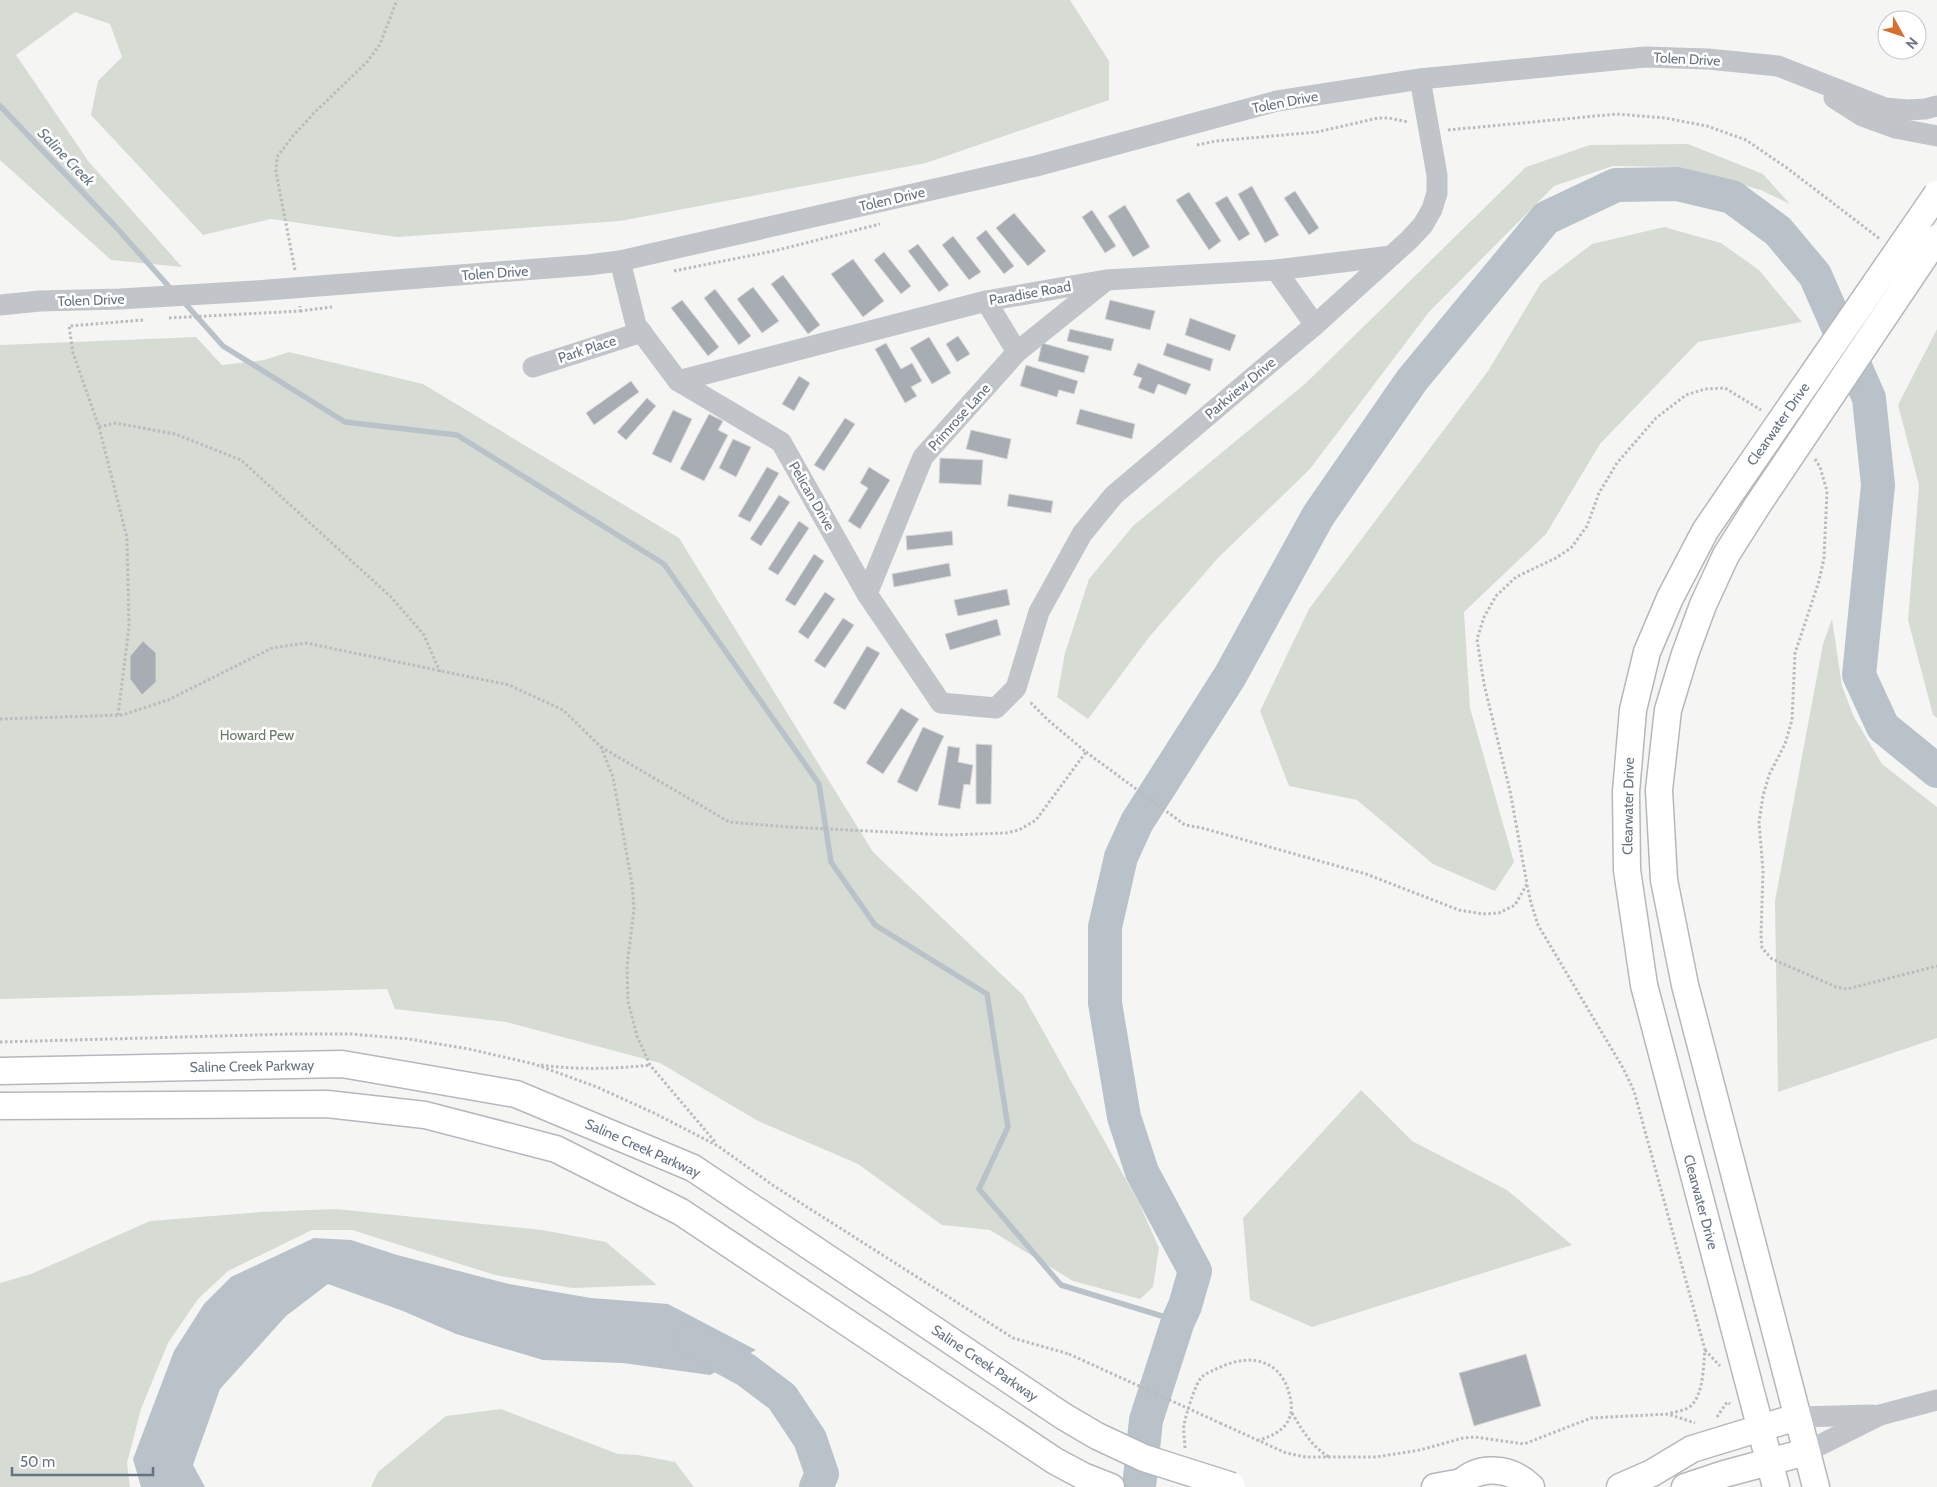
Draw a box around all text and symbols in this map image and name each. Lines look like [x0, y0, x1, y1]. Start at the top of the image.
north arrow [1877, 10, 1927, 60]
text: N [1902, 34, 1922, 53]
street label: Tolen Drive [1653, 48, 1721, 70]
street label: Tolen Drive [1250, 87, 1320, 117]
water label: Saline Creek [34, 124, 98, 190]
street label: Tolen Drive [857, 183, 927, 215]
street label: Tolen Drive [461, 262, 529, 284]
street label: Paradise Road [988, 277, 1072, 309]
street label: Tolen Drive [57, 290, 125, 310]
street label: Park Place [556, 331, 618, 367]
street label: Parkview Drive [1201, 353, 1279, 423]
street label: Clearwater Drive [1743, 379, 1813, 469]
street label: Primrose Lane [924, 380, 994, 454]
street label: Pelican Drive [785, 458, 839, 534]
park label: Howard Pew [220, 726, 294, 744]
street label: Clearwater Drive [1618, 757, 1638, 855]
street label: Saline Creek Parkway [190, 1056, 314, 1076]
street label: Saline Creek Parkway [582, 1114, 704, 1182]
street label: Clearwater Drive [1680, 1153, 1722, 1251]
street label: Saline Creek Parkway [928, 1321, 1042, 1405]
scale bar [12, 1444, 154, 1476]
text: 50 m [20, 1453, 55, 1471]

